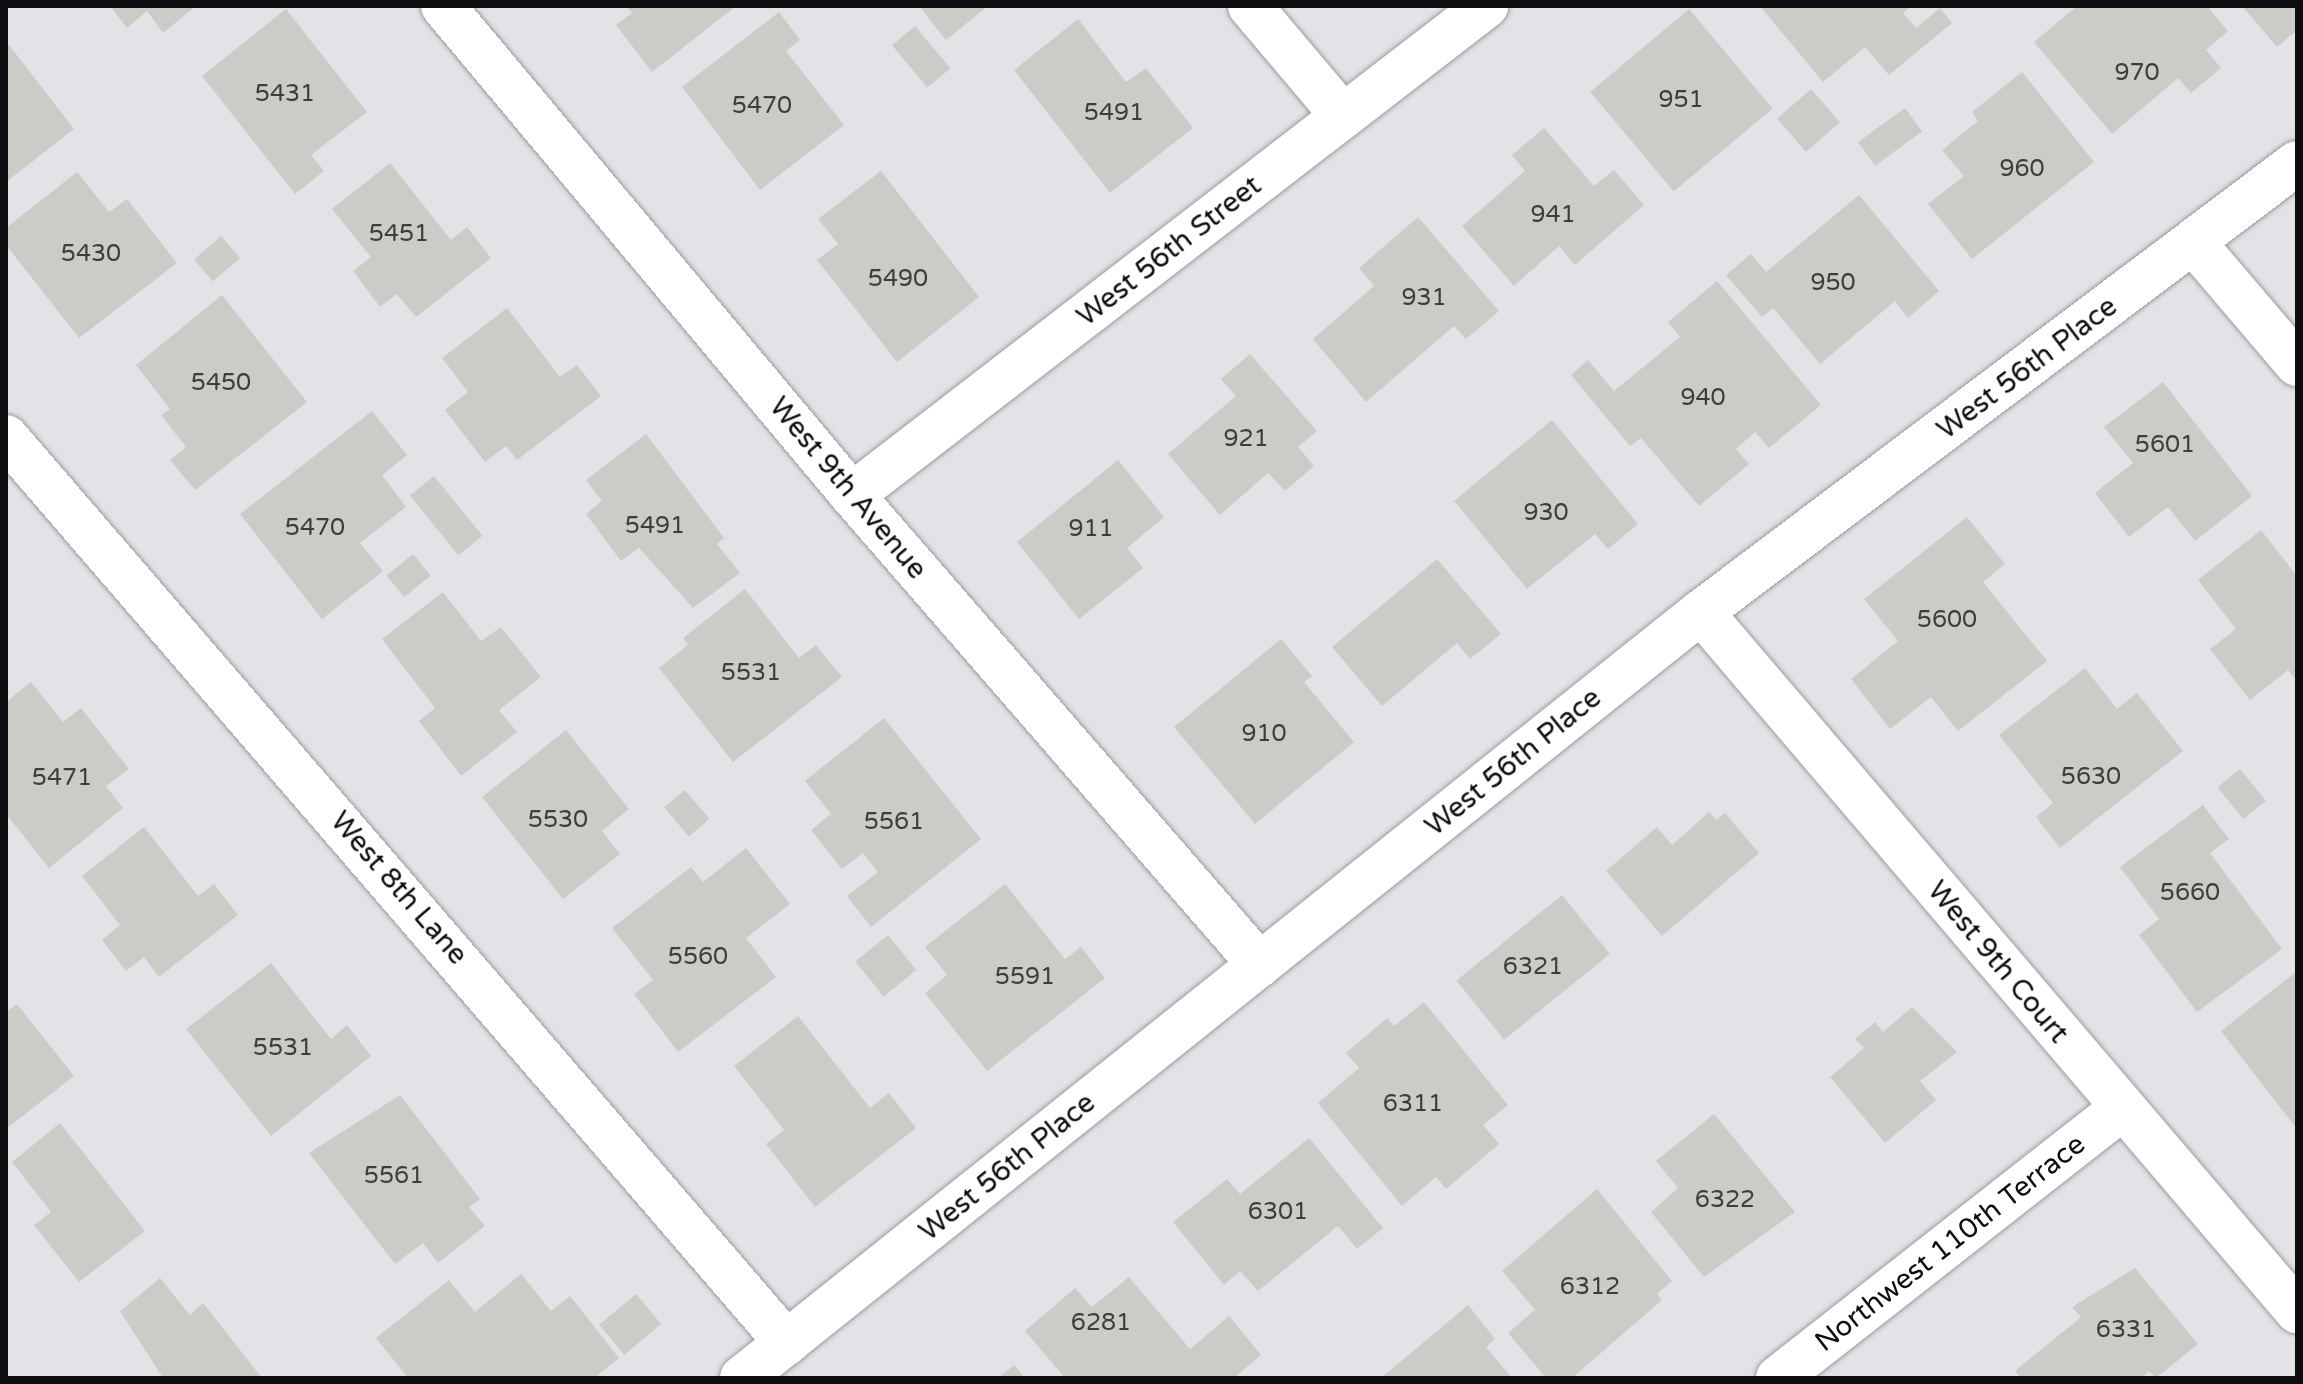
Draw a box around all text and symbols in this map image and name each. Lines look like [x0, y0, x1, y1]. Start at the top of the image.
house number: 970 [2114, 59, 2160, 87]
house number: 5431 [255, 80, 315, 108]
house number: 951 [1658, 86, 1704, 114]
house number: 5470 [732, 92, 792, 120]
house number: 5491 [1084, 99, 1144, 127]
house number: 960 [1999, 155, 2045, 183]
street label: West 56th Street [1070, 169, 1268, 333]
house number: 941 [1530, 201, 1576, 229]
house number: 5451 [369, 220, 429, 248]
house number: 5430 [61, 240, 121, 268]
house number: 5490 [868, 265, 928, 293]
house number: 950 [1810, 269, 1856, 297]
house number: 931 [1401, 284, 1447, 312]
street label: West 56th Place [1930, 289, 2124, 447]
house number: 5450 [191, 369, 251, 397]
house number: 940 [1680, 384, 1726, 412]
street label: West 9th Avenue [762, 390, 934, 586]
house number: 921 [1223, 425, 1269, 453]
house number: 5601 [2135, 431, 2195, 459]
house number: 930 [1523, 499, 1569, 527]
house number: 5491 [625, 512, 685, 540]
house number: 5470 [285, 514, 345, 542]
house number: 911 [1068, 515, 1114, 543]
house number: 5600 [1917, 606, 1977, 634]
house number: 5531 [721, 659, 781, 687]
street label: West 56th Place [1418, 681, 1608, 843]
house number: 910 [1241, 720, 1287, 748]
house number: 5630 [2061, 763, 2121, 791]
house number: 5471 [32, 764, 92, 792]
street label: West 8th Lane [323, 805, 475, 971]
house number: 5530 [528, 806, 588, 834]
house number: 5561 [864, 808, 924, 836]
street label: West 9th Court [1920, 874, 2076, 1050]
house number: 5660 [2160, 879, 2220, 907]
house number: 5560 [668, 943, 728, 971]
house number: 6321 [1503, 953, 1563, 981]
house number: 5591 [995, 963, 1055, 991]
house number: 5531 [253, 1034, 313, 1062]
street label: West 56th Place [912, 1086, 1102, 1248]
house number: 6311 [1383, 1090, 1443, 1118]
street label: Northwest 110th Terrace [1808, 1127, 2092, 1359]
house number: 5561 [364, 1162, 424, 1190]
house number: 6322 [1695, 1186, 1755, 1214]
house number: 6301 [1248, 1198, 1308, 1226]
house number: 6312 [1560, 1273, 1620, 1301]
house number: 6281 [1071, 1309, 1131, 1337]
house number: 6331 [2096, 1316, 2156, 1344]

